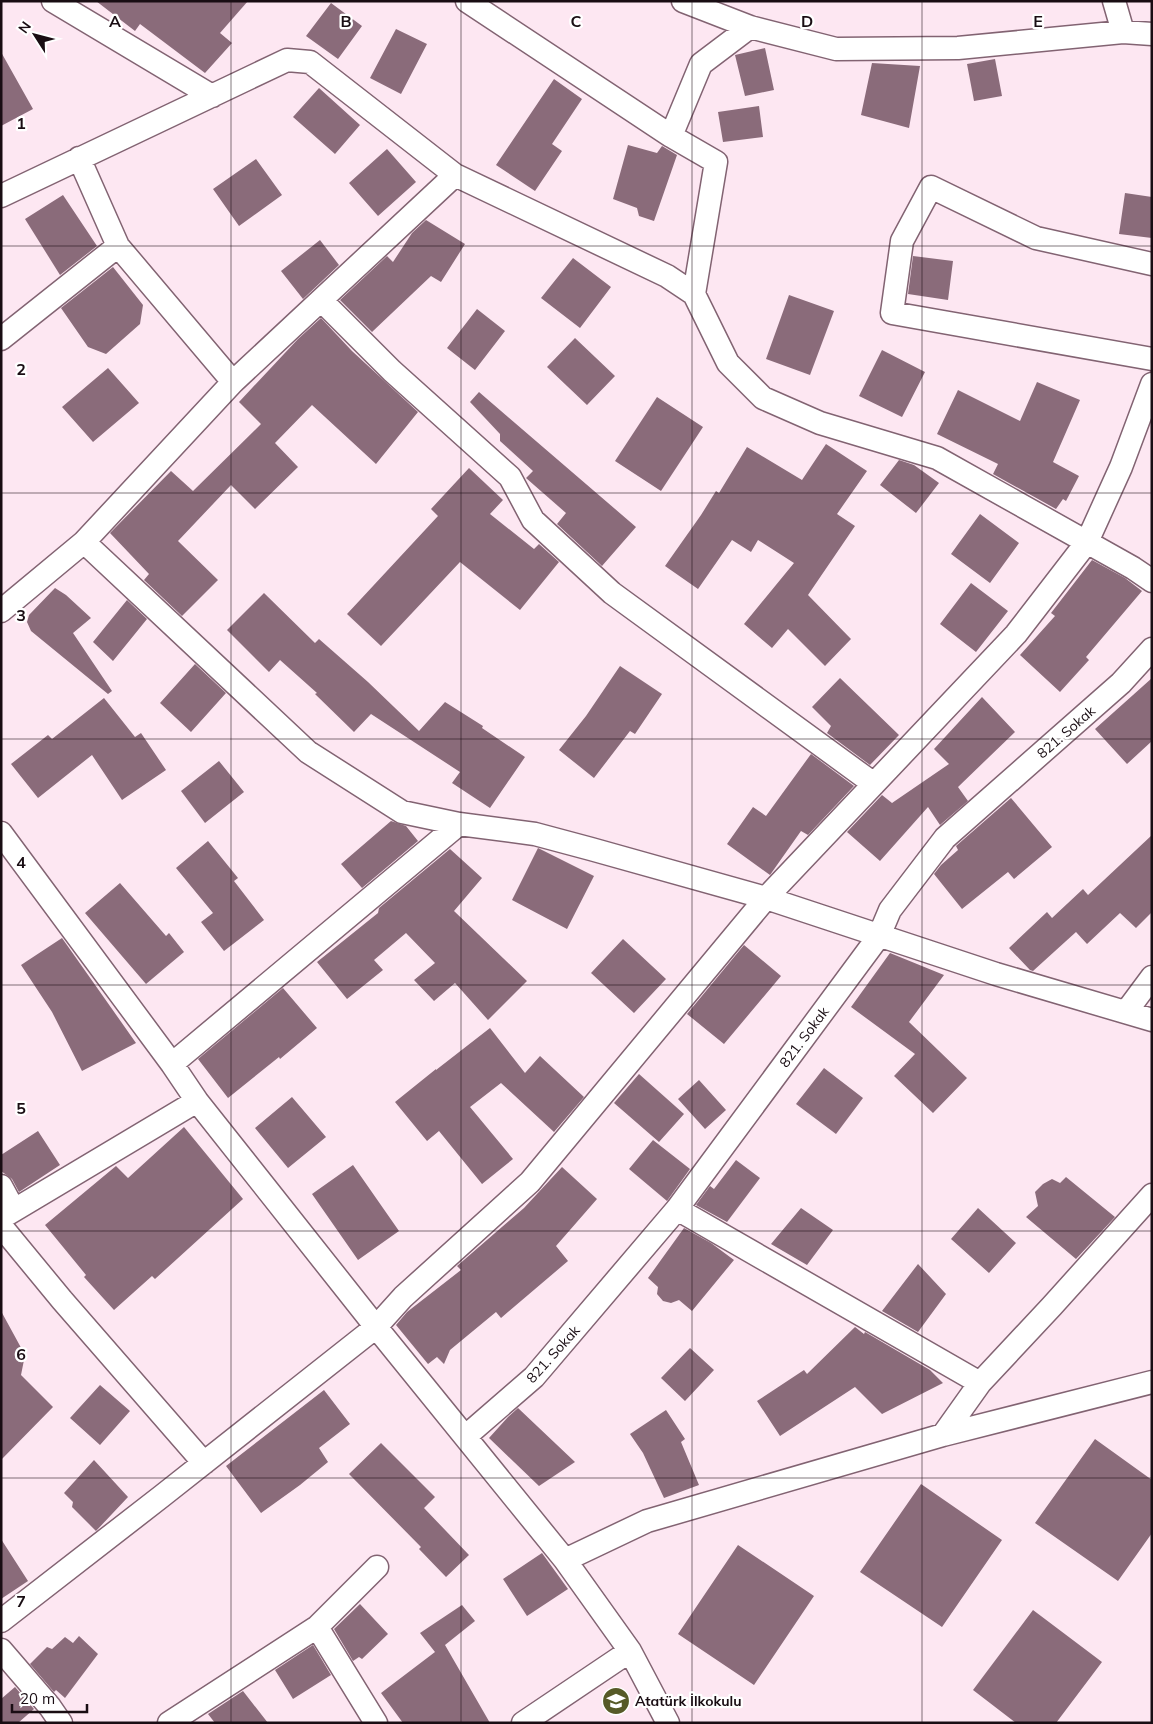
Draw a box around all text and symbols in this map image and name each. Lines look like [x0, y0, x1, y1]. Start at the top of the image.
north arrow [10, 10, 60, 60]
text: A [109, 11, 121, 31]
text: B [340, 11, 352, 31]
text: C [571, 11, 582, 31]
text: D [801, 11, 813, 31]
text: E [1033, 11, 1043, 31]
text: N [14, 18, 35, 37]
text: 1 [16, 113, 26, 133]
text: 2 [16, 359, 26, 379]
text: 3 [16, 605, 26, 625]
street label: 821. Sokak [1033, 701, 1099, 762]
text: 4 [16, 852, 26, 872]
street label: 821. Sokak [775, 1002, 833, 1071]
text: 5 [16, 1098, 26, 1118]
street label: 821. Sokak [522, 1321, 584, 1387]
text: 6 [16, 1344, 26, 1364]
text: 7 [16, 1591, 26, 1611]
scale bar [12, 1682, 88, 1714]
school or university icon: Atatürk İlkokulu [601, 1686, 631, 1716]
text: 20 m [20, 1689, 55, 1708]
place label: Atatürk İlkokulu [635, 1692, 742, 1710]

